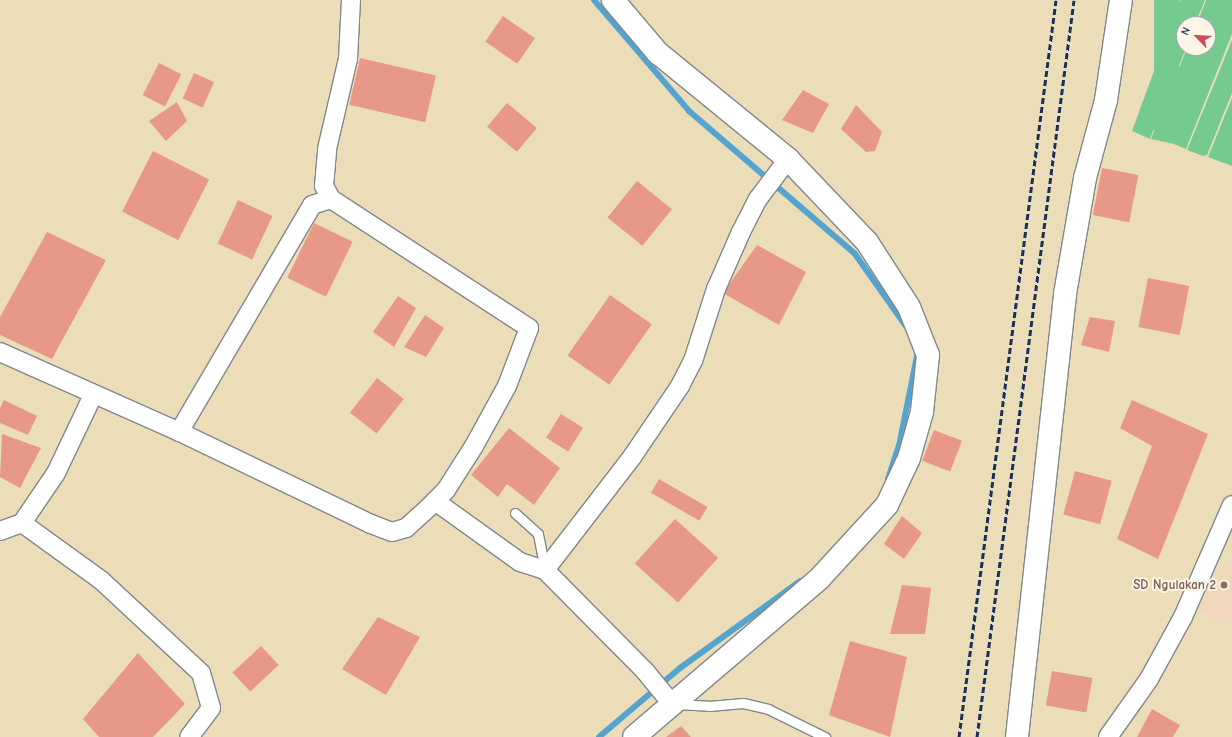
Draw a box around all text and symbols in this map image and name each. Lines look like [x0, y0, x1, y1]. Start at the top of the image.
north arrow [1176, 16, 1216, 56]
text: N [1178, 25, 1193, 37]
place label: SD Ngulakan 2 [1133, 577, 1216, 593]
marker: SD Ngulakan 2 [1219, 580, 1229, 590]

